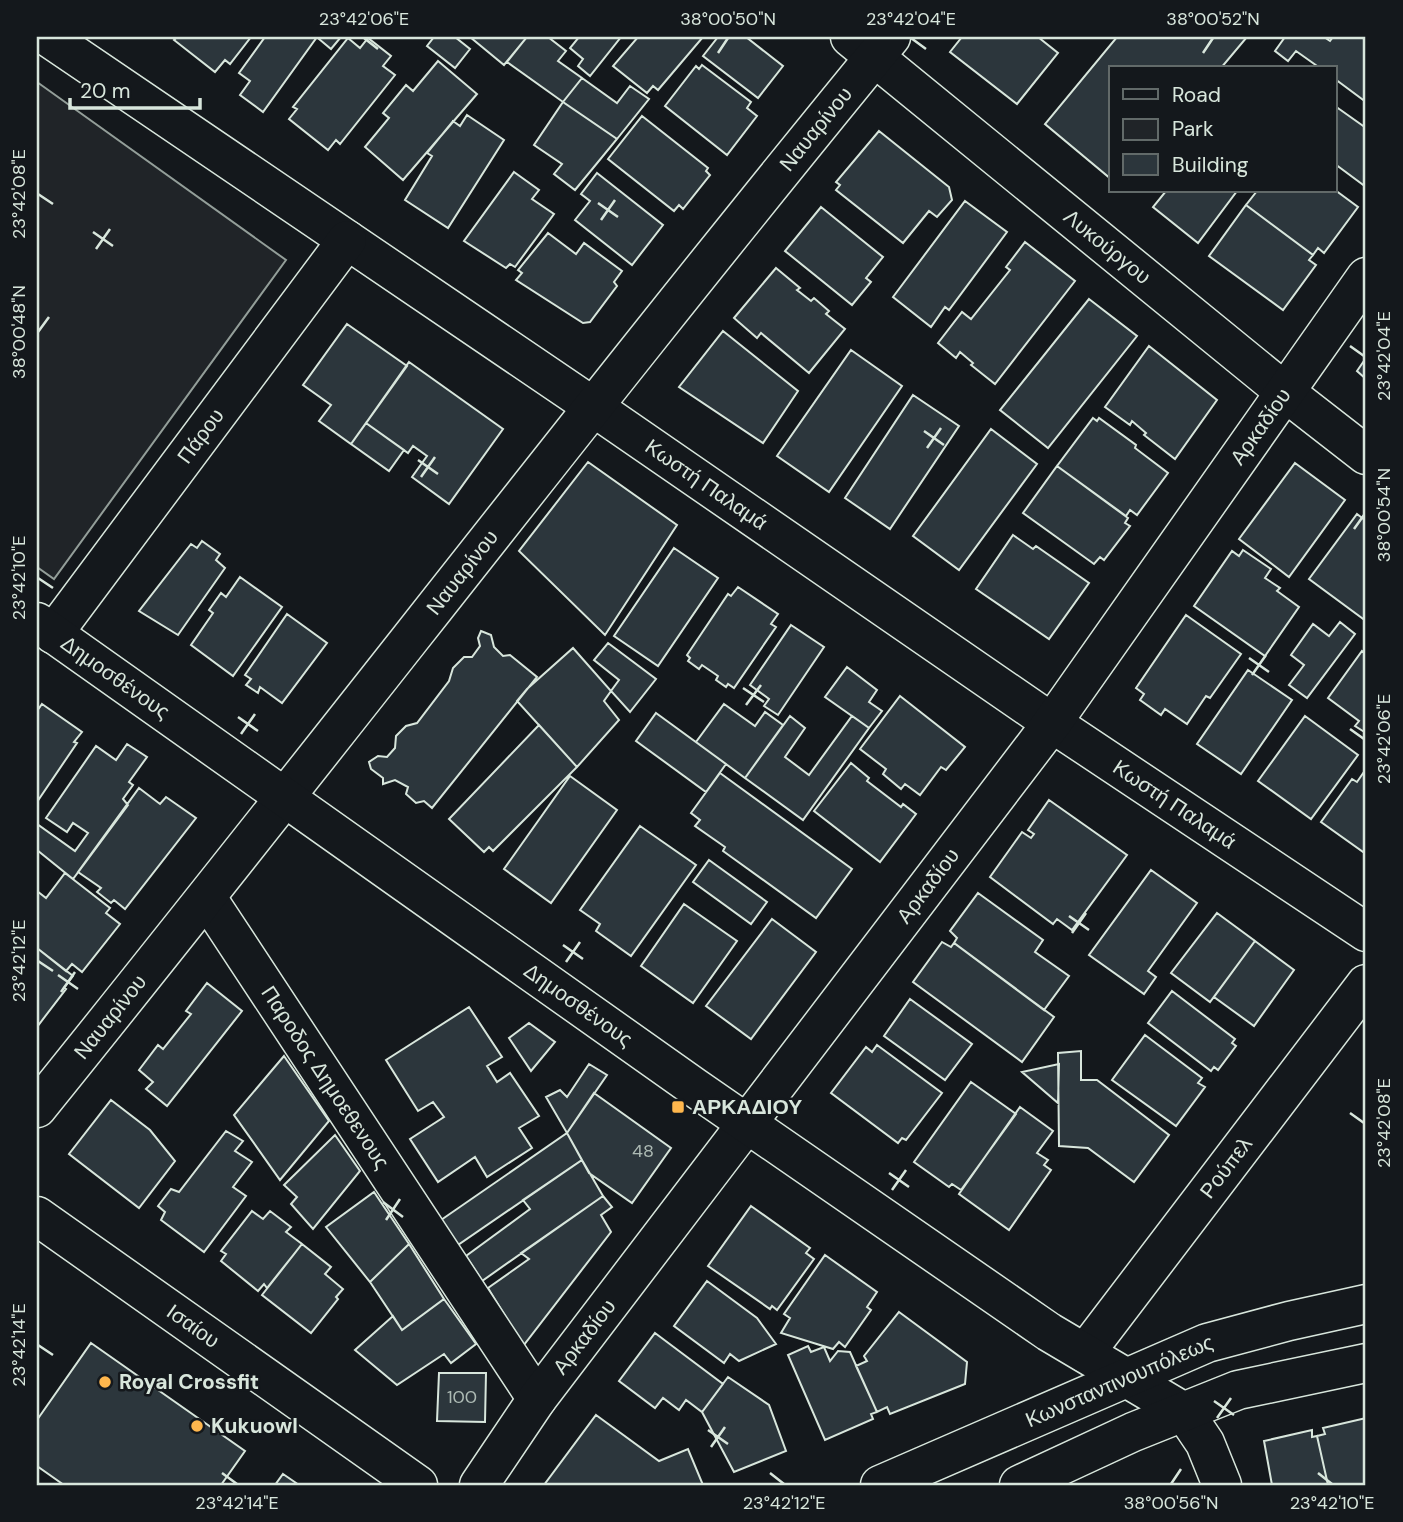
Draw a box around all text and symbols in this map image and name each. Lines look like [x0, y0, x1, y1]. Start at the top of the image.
text: 23°42'06"E [319, 7, 409, 31]
text: 38°00'50"N [680, 7, 776, 31]
text: 23°42'04"E [866, 7, 956, 31]
text: 38°00'52"N [1166, 7, 1260, 31]
scale bar [70, 66, 200, 110]
legend [1109, 66, 1336, 192]
text: 20 m [80, 77, 131, 105]
street label: Ναυαρίνου [773, 81, 859, 177]
text: Road [1172, 81, 1221, 109]
text: Park [1172, 115, 1214, 143]
text: 23°42'08"E [7, 149, 31, 239]
text: Building [1172, 151, 1249, 179]
street label: Λυκούργου [1058, 203, 1157, 291]
text: 38°00'48"N [7, 285, 31, 379]
text: 23°42'04"E [1372, 311, 1396, 401]
street label: Αρκαδίου [1224, 383, 1297, 471]
street label: Πάρου [171, 403, 231, 469]
street label: Κωστή Παλαμά [640, 433, 773, 537]
text: 38°00'54"N [1372, 468, 1396, 562]
street label: Ναυαρίνου [420, 524, 505, 621]
text: 23°42'10"E [7, 536, 31, 620]
street label: Δημοσθένους [55, 629, 175, 726]
text: 23°42'06"E [1372, 694, 1396, 784]
street label: Κωστή Παλαμά [1107, 753, 1241, 856]
street label: Αρκαδίου [890, 842, 966, 929]
text: 23°42'12"E [7, 920, 31, 1002]
street label: Δημοσθένους [518, 957, 638, 1053]
street label: Ναυαρίνου [68, 969, 153, 1065]
street label: Παροδος Δημοεθενους [255, 981, 396, 1175]
text: 23°42'08"E [1372, 1078, 1396, 1168]
place label: ΑΡΚΑΔΙΟΥ [692, 1093, 802, 1121]
marker: ΑΡΚΑΔΙΟΥ [670, 1099, 686, 1115]
street label: Ρούπελ [1194, 1131, 1259, 1204]
house number: 48 [632, 1139, 654, 1163]
street label: Αρκαδίου [547, 1293, 622, 1380]
street label: Ισαίου [161, 1298, 225, 1355]
text: 23°42'14"E [7, 1303, 31, 1387]
street label: Κωνσταντινουπόλεως [1021, 1328, 1216, 1434]
place label: Royal Crossfit [119, 1368, 259, 1396]
marker: Royal Crossfit [97, 1374, 113, 1390]
house number: 100 [447, 1385, 477, 1409]
place label: Kukuowl [211, 1412, 298, 1440]
marker: Kukuowl [189, 1418, 205, 1434]
text: 23°42'14"E [195, 1491, 279, 1515]
text: 23°42'12"E [743, 1491, 825, 1515]
text: 38°00'56"N [1124, 1491, 1218, 1515]
text: 23°42'10"E [1290, 1491, 1374, 1515]

